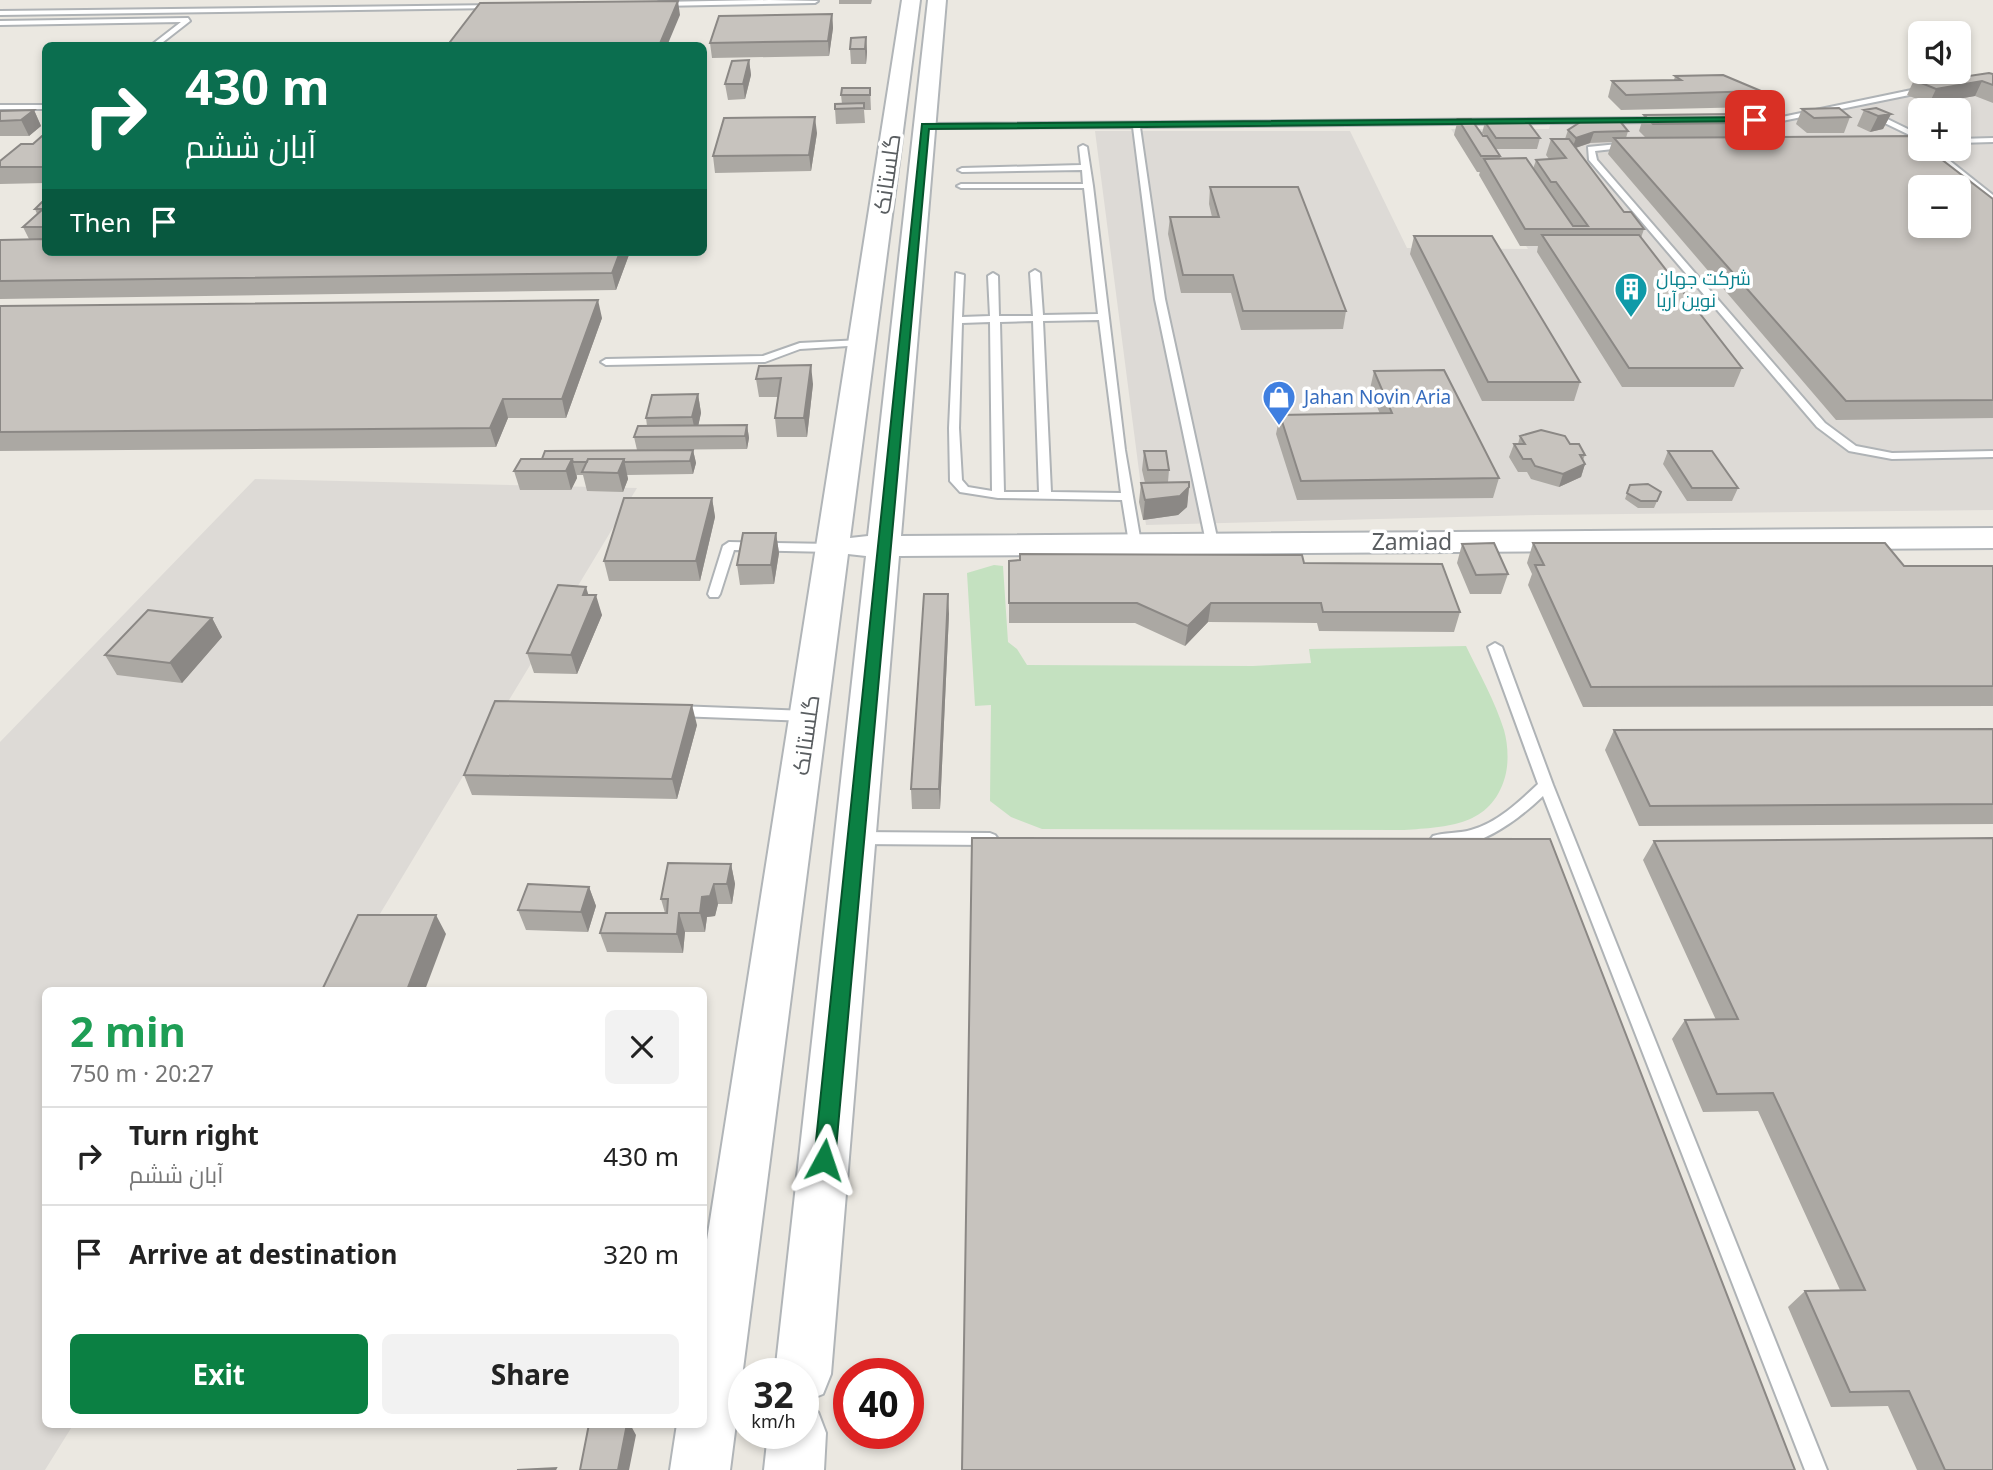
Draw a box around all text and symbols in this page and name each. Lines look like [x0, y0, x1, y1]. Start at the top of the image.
map controls [1908, 21, 1971, 238]
button: sound [1908, 21, 1971, 84]
text: 430 m [185, 53, 330, 119]
icon: right [70, 70, 161, 161]
pin [1725, 90, 1785, 150]
button: + [1908, 98, 1971, 161]
icon: arrive [1736, 101, 1774, 139]
text: آبان ششم [185, 124, 316, 167]
street label: گلستانک [865, 132, 907, 216]
button: − [1908, 175, 1971, 238]
icon: arrive [145, 203, 183, 241]
text: Then [70, 204, 131, 240]
place label: شرکت جهان نوین آریا [1656, 265, 1751, 313]
building icon: شرکت جهان نوین آریا [1612, 270, 1650, 319]
shop icon: Jahan Novin Aria [1260, 378, 1298, 427]
place label: Jahan Novin Aria [1302, 384, 1451, 410]
street label: Zamiad [1372, 525, 1452, 557]
street label: گلستانک [784, 693, 826, 777]
text: 2 min [70, 1002, 186, 1059]
button: close [605, 1010, 679, 1084]
text: 750 m · 20:27 [70, 1057, 214, 1089]
text: Turn right [129, 1117, 259, 1153]
position arrow [787, 1123, 861, 1197]
icon: right [70, 1137, 108, 1175]
text: 430 m [603, 1138, 679, 1174]
text: آبان ششم [129, 1158, 223, 1190]
icon: arrive [70, 1235, 108, 1273]
text: Arrive at destination [129, 1236, 398, 1272]
text: 320 m [603, 1236, 679, 1272]
button: Exit [70, 1334, 368, 1414]
button: Share [382, 1334, 679, 1414]
speed limit sign: 40 [833, 1358, 924, 1449]
text: 32 [753, 1371, 794, 1418]
text: km/h [751, 1409, 796, 1433]

